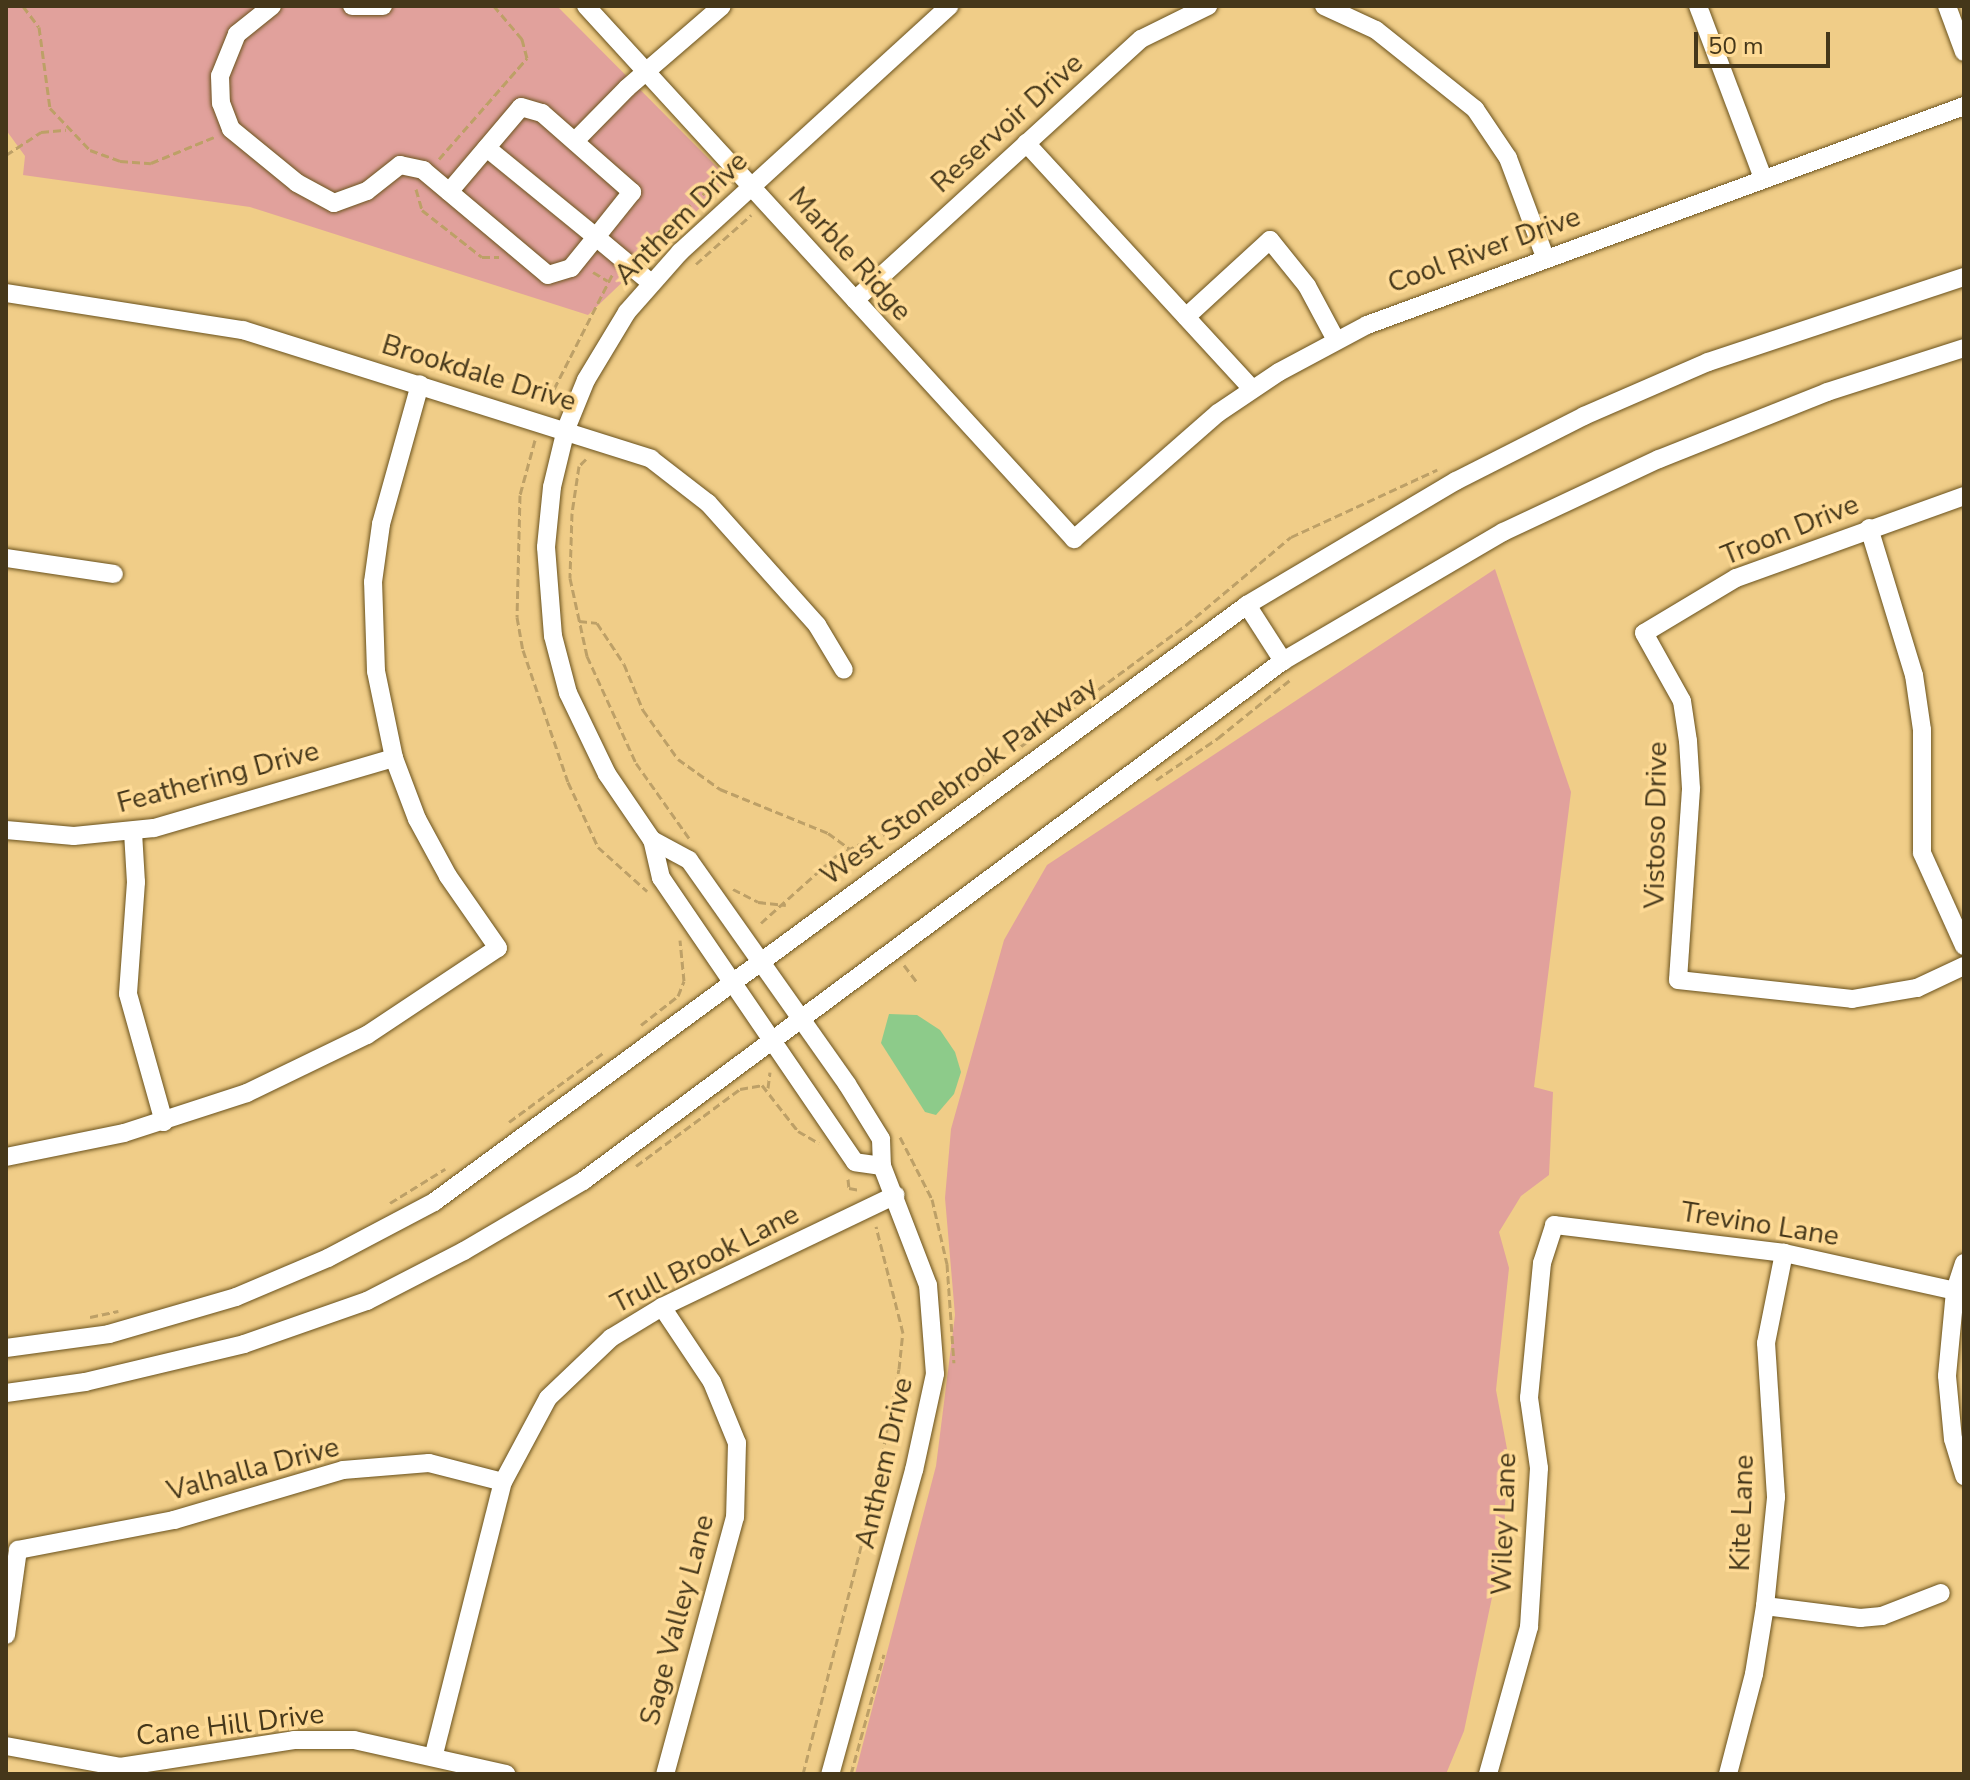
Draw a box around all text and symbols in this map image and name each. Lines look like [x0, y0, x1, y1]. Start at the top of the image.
scale bar [1698, 16, 1834, 66]
text: 50 m [1708, 30, 1764, 62]
street label: Reservoir Drive [924, 46, 1090, 200]
street label: Anthem Drive [607, 144, 755, 292]
street label: Marble Ridge [781, 180, 919, 328]
street label: Cool River Drive [1383, 200, 1585, 300]
street label: Brookdale Drive [378, 327, 580, 419]
street label: Troon Drive [1716, 487, 1864, 573]
street label: West Stonebrook Parkway [814, 669, 1104, 893]
street label: Feathering Drive [113, 734, 323, 820]
street label: Vistoso Drive [1638, 741, 1674, 909]
street label: Trevino Lane [1679, 1195, 1841, 1253]
street label: Trull Brook Lane [606, 1197, 804, 1321]
street label: Anthem Drive [848, 1374, 920, 1552]
street label: Valhalla Drive [163, 1430, 343, 1508]
street label: Wiley Lane [1485, 1452, 1523, 1596]
street label: Kite Lane [1723, 1454, 1761, 1572]
street label: Sage Valley Lane [633, 1511, 721, 1729]
street label: Cane Hill Drive [134, 1697, 326, 1753]

